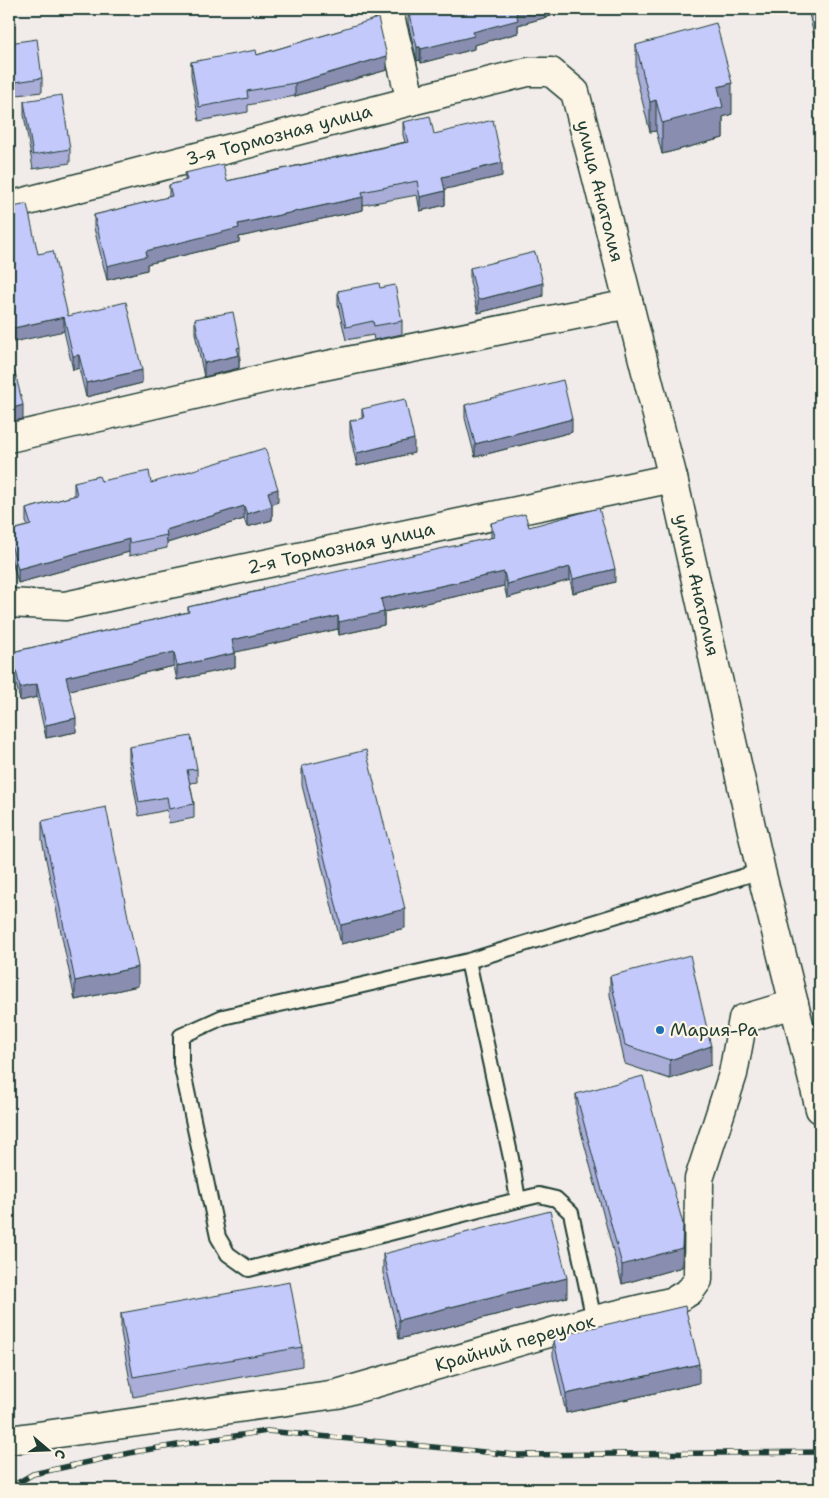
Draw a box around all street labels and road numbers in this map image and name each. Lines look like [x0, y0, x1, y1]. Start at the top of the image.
street label: 3-я Тормозная улица [183, 99, 375, 171]
street label: улица Анатолия [571, 118, 629, 264]
street label: улица Анатолия [669, 511, 725, 659]
street label: 2-я Тормозная улица [245, 516, 437, 580]
street label: Крайний переулок [432, 1309, 598, 1377]

